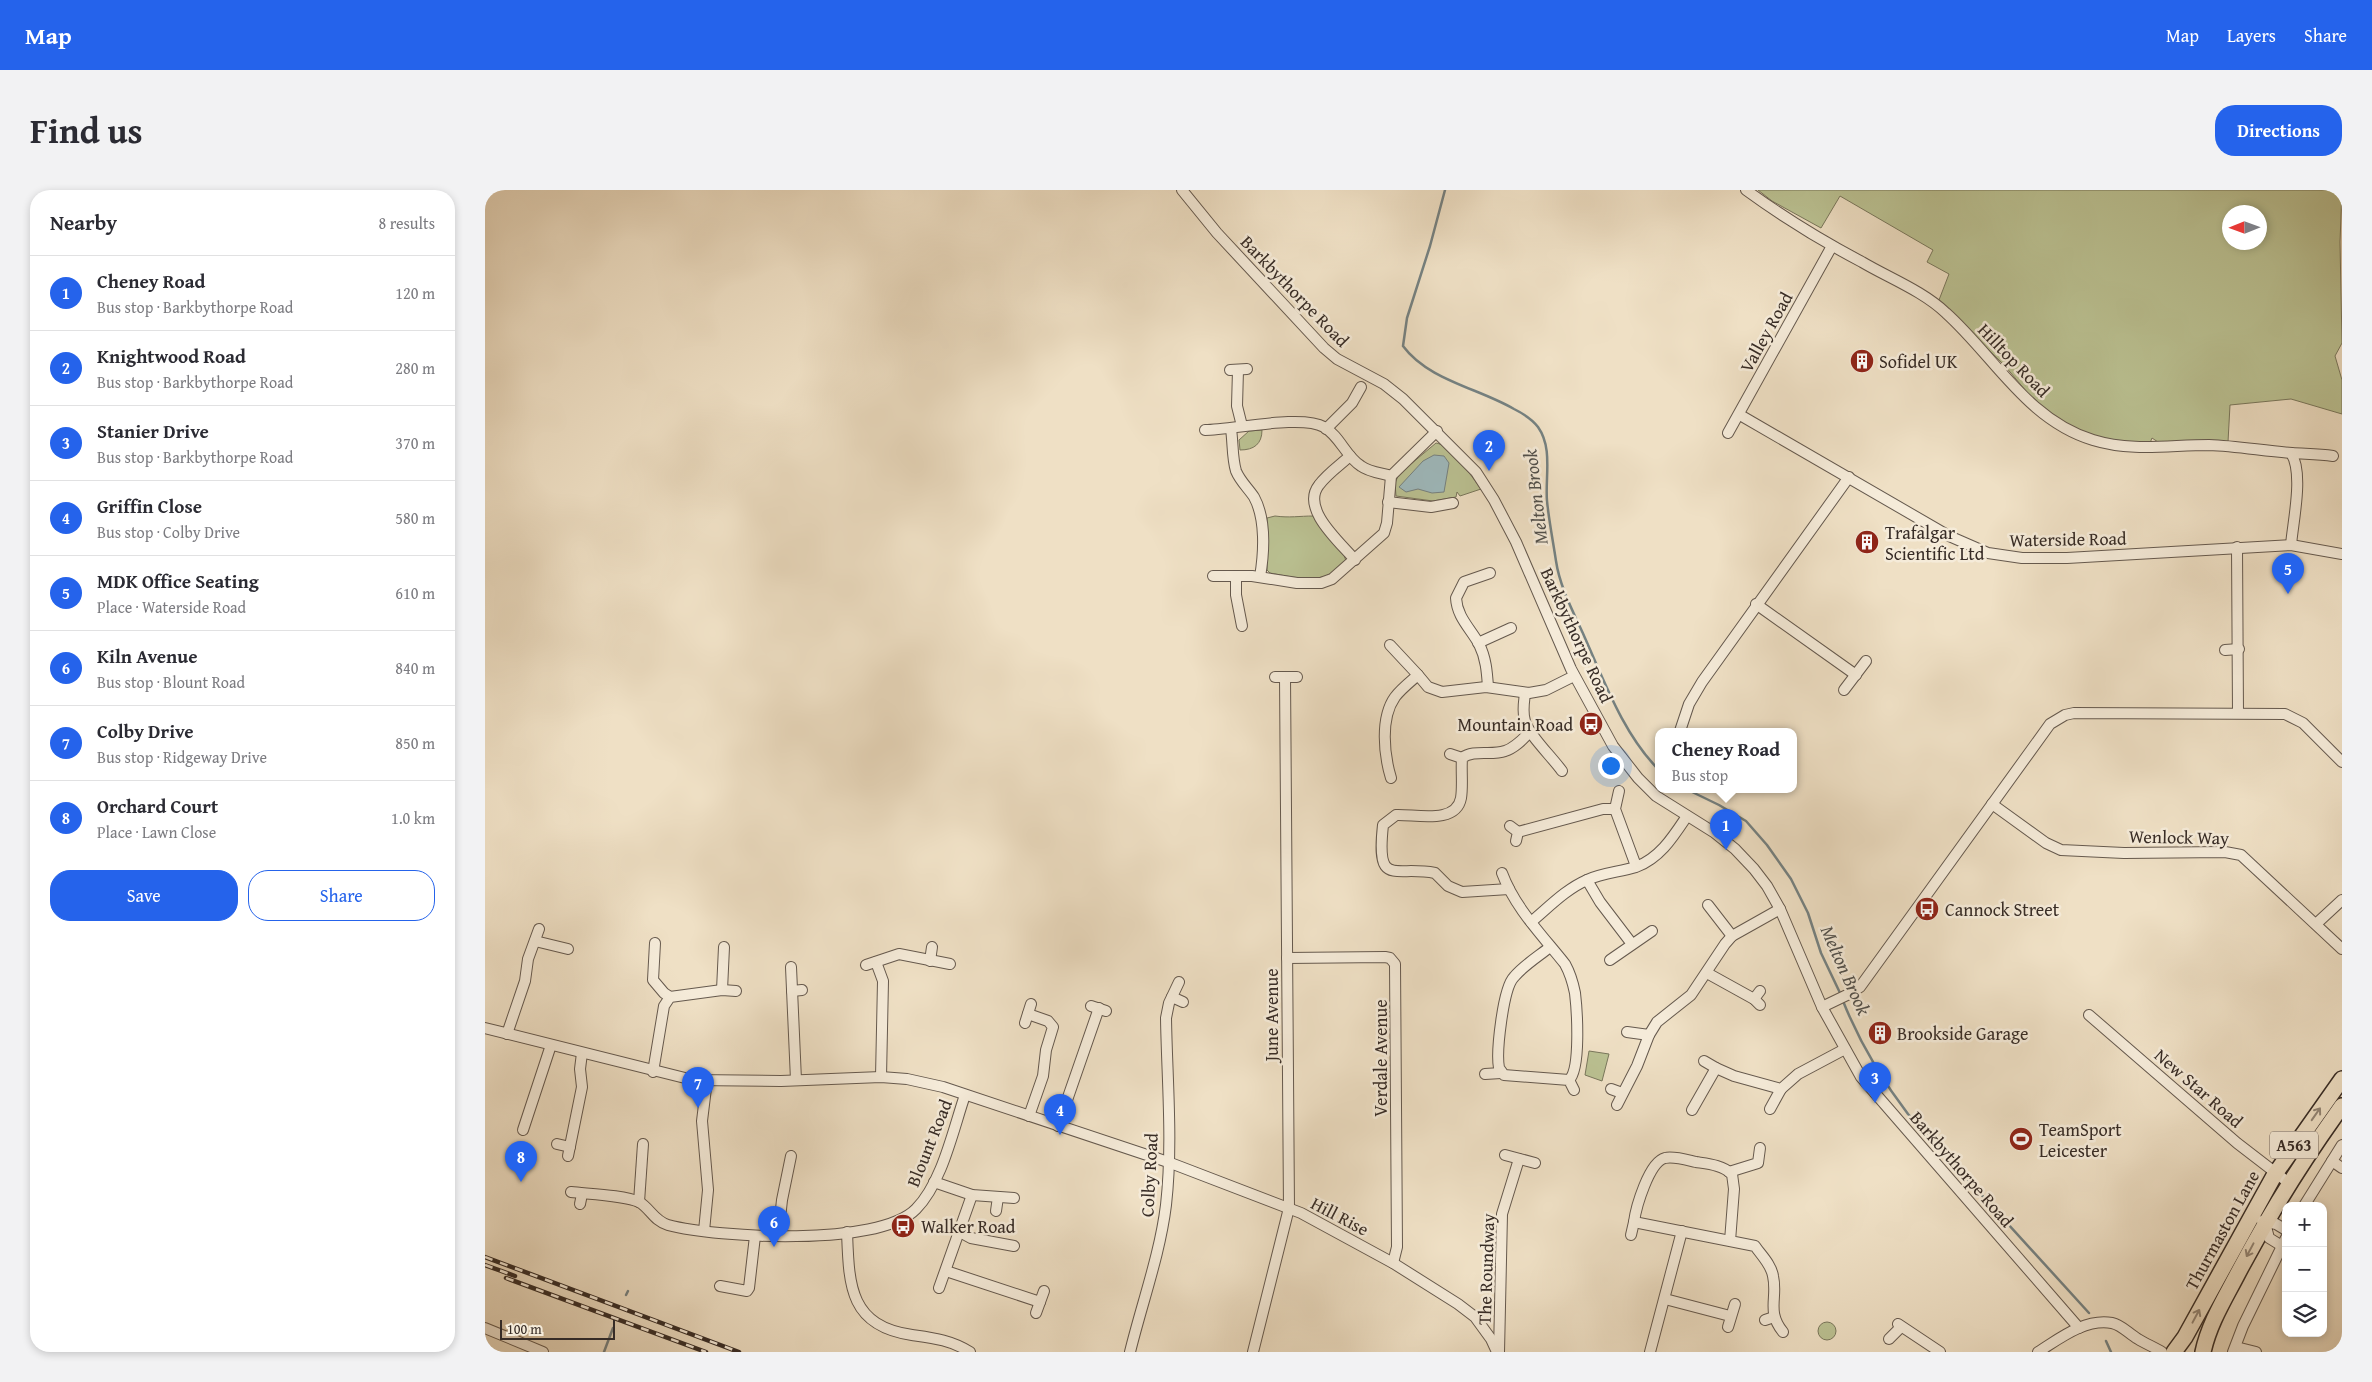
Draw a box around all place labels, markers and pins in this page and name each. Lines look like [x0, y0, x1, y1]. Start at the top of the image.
building icon: Sofidel UK [1849, 348, 1875, 374]
place label: Sofidel UK [1879, 348, 1958, 375]
pin: 2 [1473, 430, 1505, 471]
place label: Trafalgar Scientific Ltd [1885, 519, 1985, 567]
building icon: Trafalgar Scientific Ltd [1854, 529, 1880, 555]
pin: 5 [2272, 553, 2304, 594]
place label: Mountain Road [1458, 711, 1573, 738]
bus stop icon: Mountain Road [1578, 711, 1604, 737]
pin: 1 [1710, 809, 1742, 850]
bus stop icon: Cannock Street [1914, 896, 1940, 922]
place label: Cannock Street [1945, 896, 2060, 923]
building icon: Brookside Garage [1867, 1020, 1893, 1046]
place label: Brookside Garage [1897, 1020, 2028, 1047]
pin: 3 [1859, 1062, 1891, 1103]
pin: 7 [682, 1067, 714, 1108]
pin: 4 [1044, 1094, 1076, 1135]
place label: TeamSport Leicester [2039, 1116, 2122, 1164]
sports icon: TeamSport Leicester [2008, 1126, 2034, 1152]
pin: 8 [505, 1141, 537, 1182]
pin: 6 [758, 1206, 790, 1247]
bus stop icon: Walker Road [890, 1213, 916, 1239]
place label: Walker Road [921, 1213, 1016, 1240]

